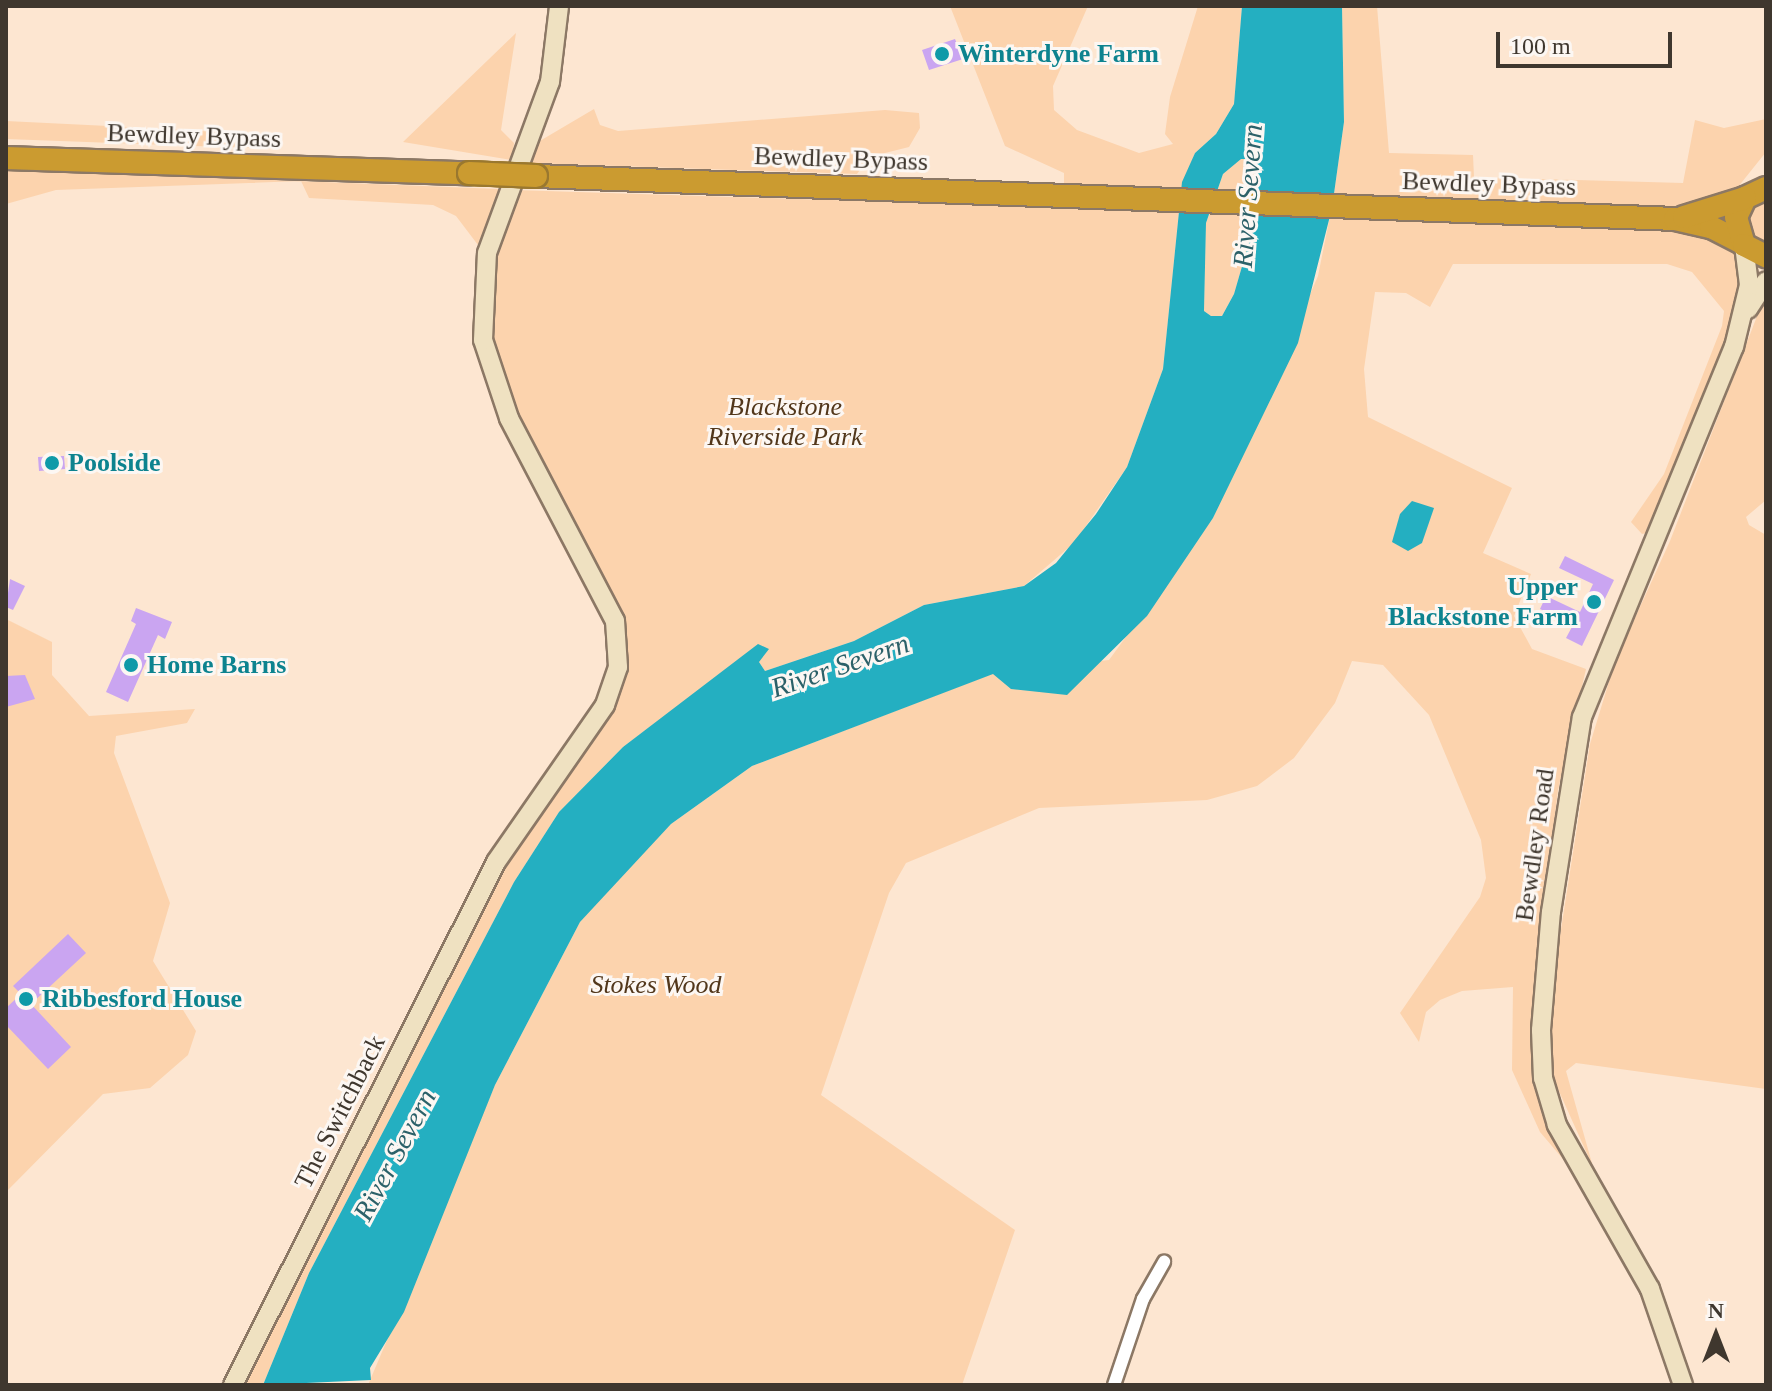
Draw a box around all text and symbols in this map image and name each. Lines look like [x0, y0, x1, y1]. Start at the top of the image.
scale bar [1500, 16, 1676, 66]
text: 100 m [1510, 33, 1571, 59]
place label: Winterdyne Farm [958, 38, 1159, 70]
marker: Winterdyne Farm [933, 45, 951, 63]
street label: Bewdley Bypass [106, 117, 282, 155]
water label: River Severn [1226, 123, 1270, 269]
street label: Bewdley Bypass [753, 140, 929, 178]
street label: Bewdley Bypass [1401, 165, 1577, 203]
park label: Blackstone Riverside Park [707, 391, 863, 452]
place label: Poolside [68, 447, 160, 479]
marker: Poolside [43, 454, 61, 472]
place label: Upper Blackstone Farm [1388, 571, 1578, 632]
marker: Upper Blackstone Farm [1585, 593, 1603, 611]
water label: River Severn [767, 627, 913, 705]
place label: Home Barns [147, 649, 286, 681]
marker: Home Barns [122, 656, 140, 674]
street label: Bewdley Road [1509, 767, 1561, 923]
park label: Stokes Wood [590, 969, 722, 1001]
place label: Ribbesford House [42, 983, 242, 1015]
marker: Ribbesford House [17, 990, 35, 1008]
street label: The Switchback [288, 1030, 392, 1194]
water label: River Severn [346, 1084, 444, 1226]
north arrow [1676, 1295, 1756, 1375]
text: N [1708, 1298, 1724, 1323]

